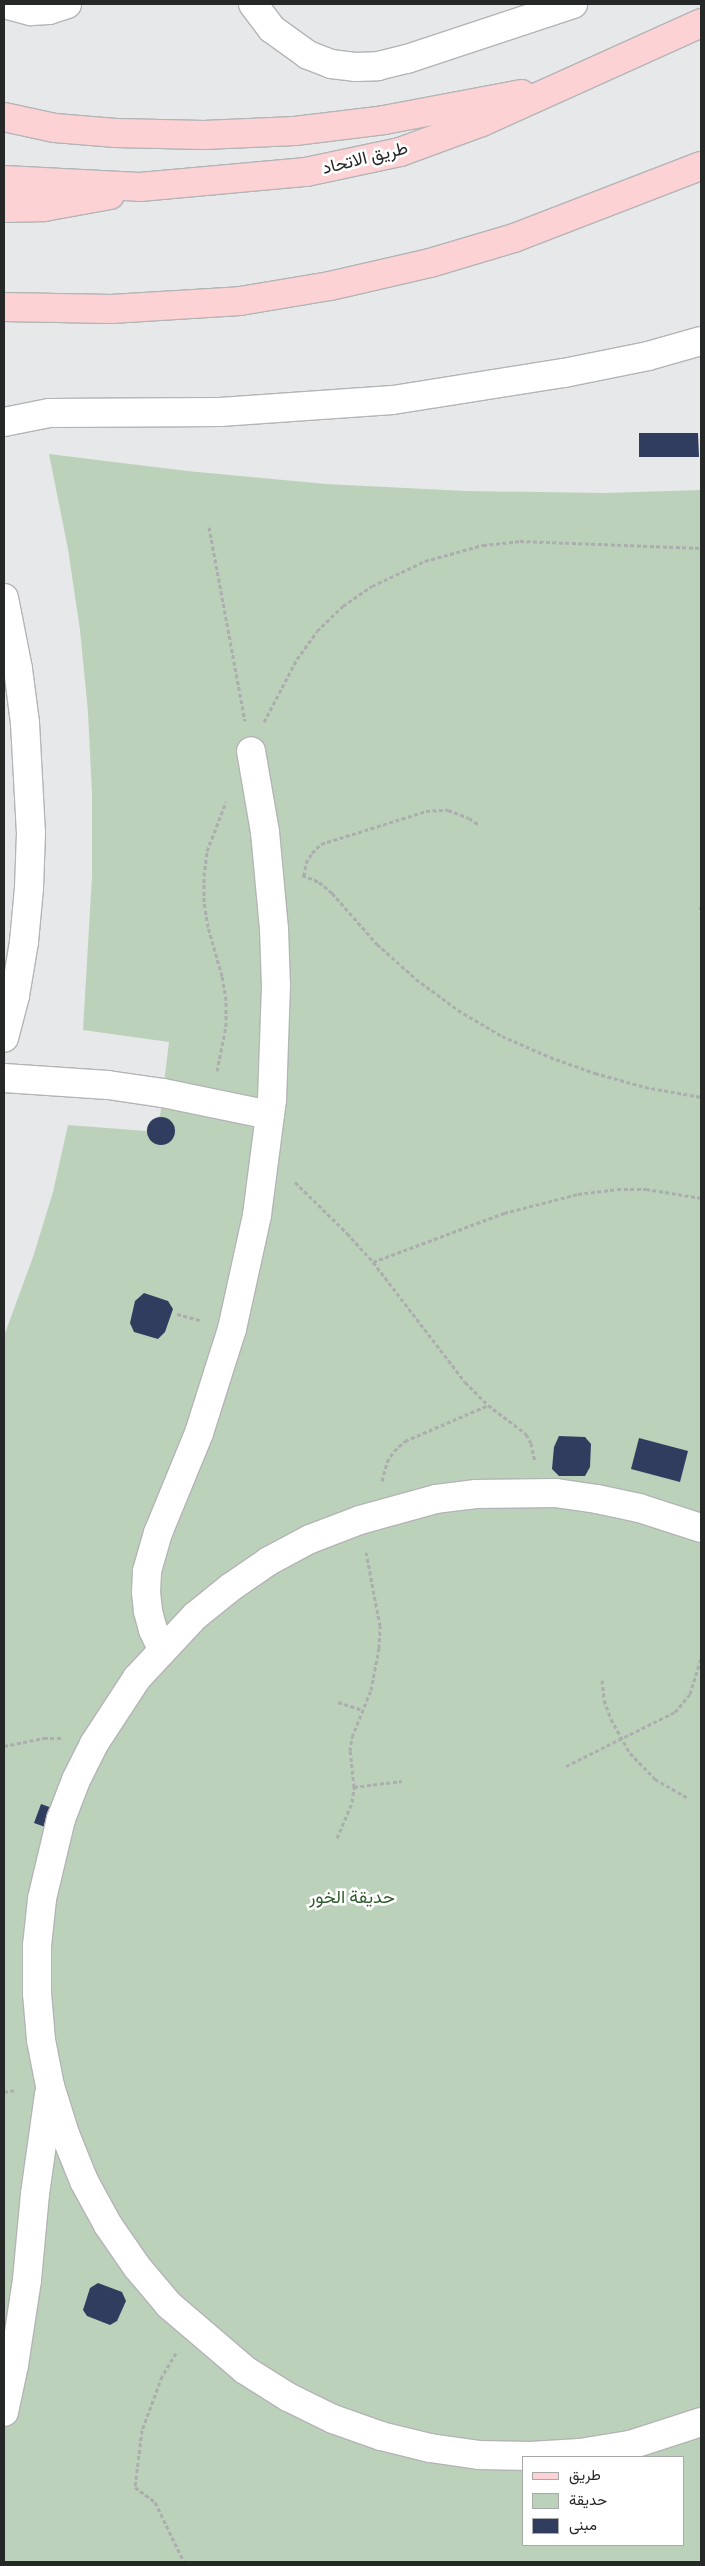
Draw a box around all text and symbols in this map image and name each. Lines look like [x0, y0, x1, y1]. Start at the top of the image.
street label: طريق الاتحاد [320, 137, 410, 179]
park label: حديقة الخور [309, 1886, 395, 1908]
legend [522, 2456, 685, 2546]
text: طريق [569, 2464, 601, 2485]
text: حديقة [569, 2489, 607, 2510]
text: مبنى [569, 2514, 597, 2535]

